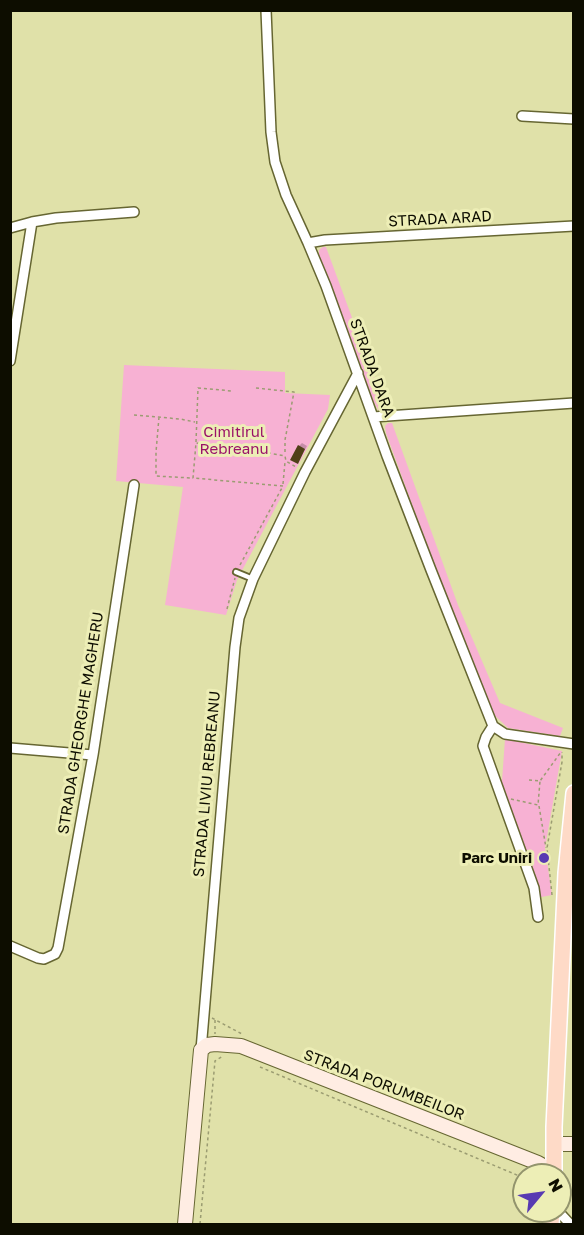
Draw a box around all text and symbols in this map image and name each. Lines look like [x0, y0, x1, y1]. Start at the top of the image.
street label: STRADA ARAD [388, 207, 492, 231]
street label: STRADA DARA [346, 316, 398, 420]
park label: Cimitirul Rebreanu [199, 423, 269, 458]
street label: STRADA GHEORGHE MAGHERU [55, 610, 107, 836]
street label: STRADA LIVIU REBREANU [190, 690, 224, 878]
place label: Parc Uniri [461, 849, 532, 867]
marker: Parc Uniri [537, 851, 551, 865]
street label: STRADA PORUMBEILOR [301, 1046, 467, 1124]
north arrow [512, 1163, 572, 1223]
text: N [544, 1175, 568, 1195]

